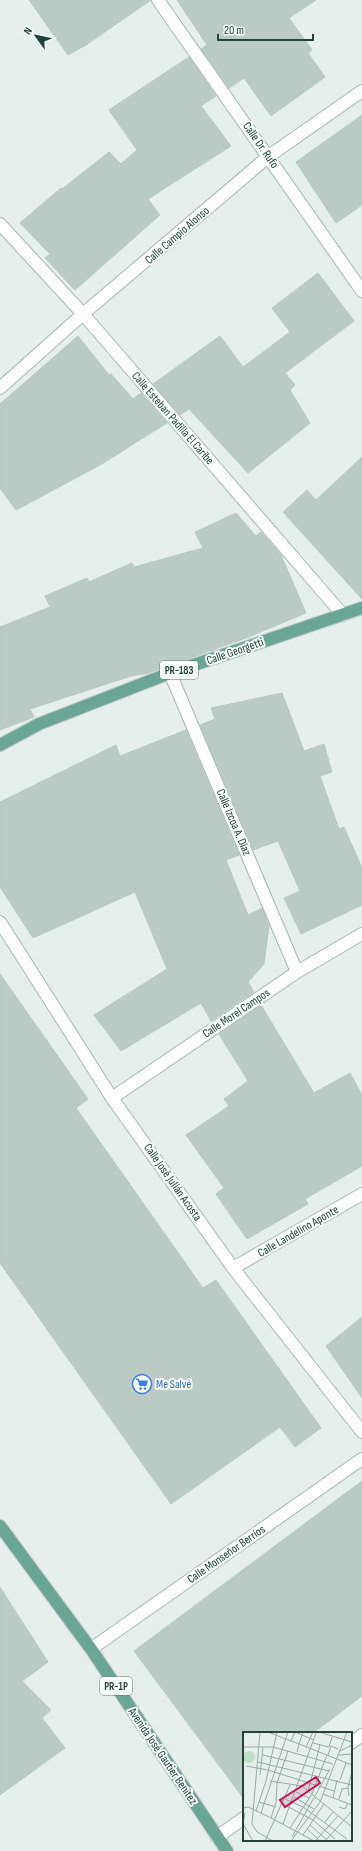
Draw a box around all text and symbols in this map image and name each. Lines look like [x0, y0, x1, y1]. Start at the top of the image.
north arrow [16, 16, 56, 56]
scale bar [218, 16, 313, 42]
text: 20 m [224, 23, 244, 38]
text: N [21, 25, 35, 37]
street label: Calle Dr. Rufo [239, 119, 282, 171]
street label: Calle Campio Alonso [142, 203, 213, 267]
street label: Calle Esteban Padilla El Caribe [128, 369, 217, 468]
street label: Calle Georgetti [205, 635, 266, 668]
road number: PR-183 [160, 661, 198, 679]
street label: Calle Izcoa A. Díaz [213, 787, 255, 858]
street label: Calle Morel Campos [200, 985, 273, 1041]
street label: Calle José Julián Acosta [140, 1141, 205, 1224]
street label: Calle Landelino Aponte [255, 1202, 342, 1261]
supermarket icon: Me Salvé [131, 1373, 153, 1395]
place label: Me Salvé [156, 1377, 191, 1392]
street label: Calle Monseñor Berríos [184, 1522, 268, 1587]
road number: PR-1P [100, 1677, 132, 1695]
street label: Avenida José Gautier Benítez [124, 1704, 201, 1808]
inset map [243, 1732, 352, 1841]

